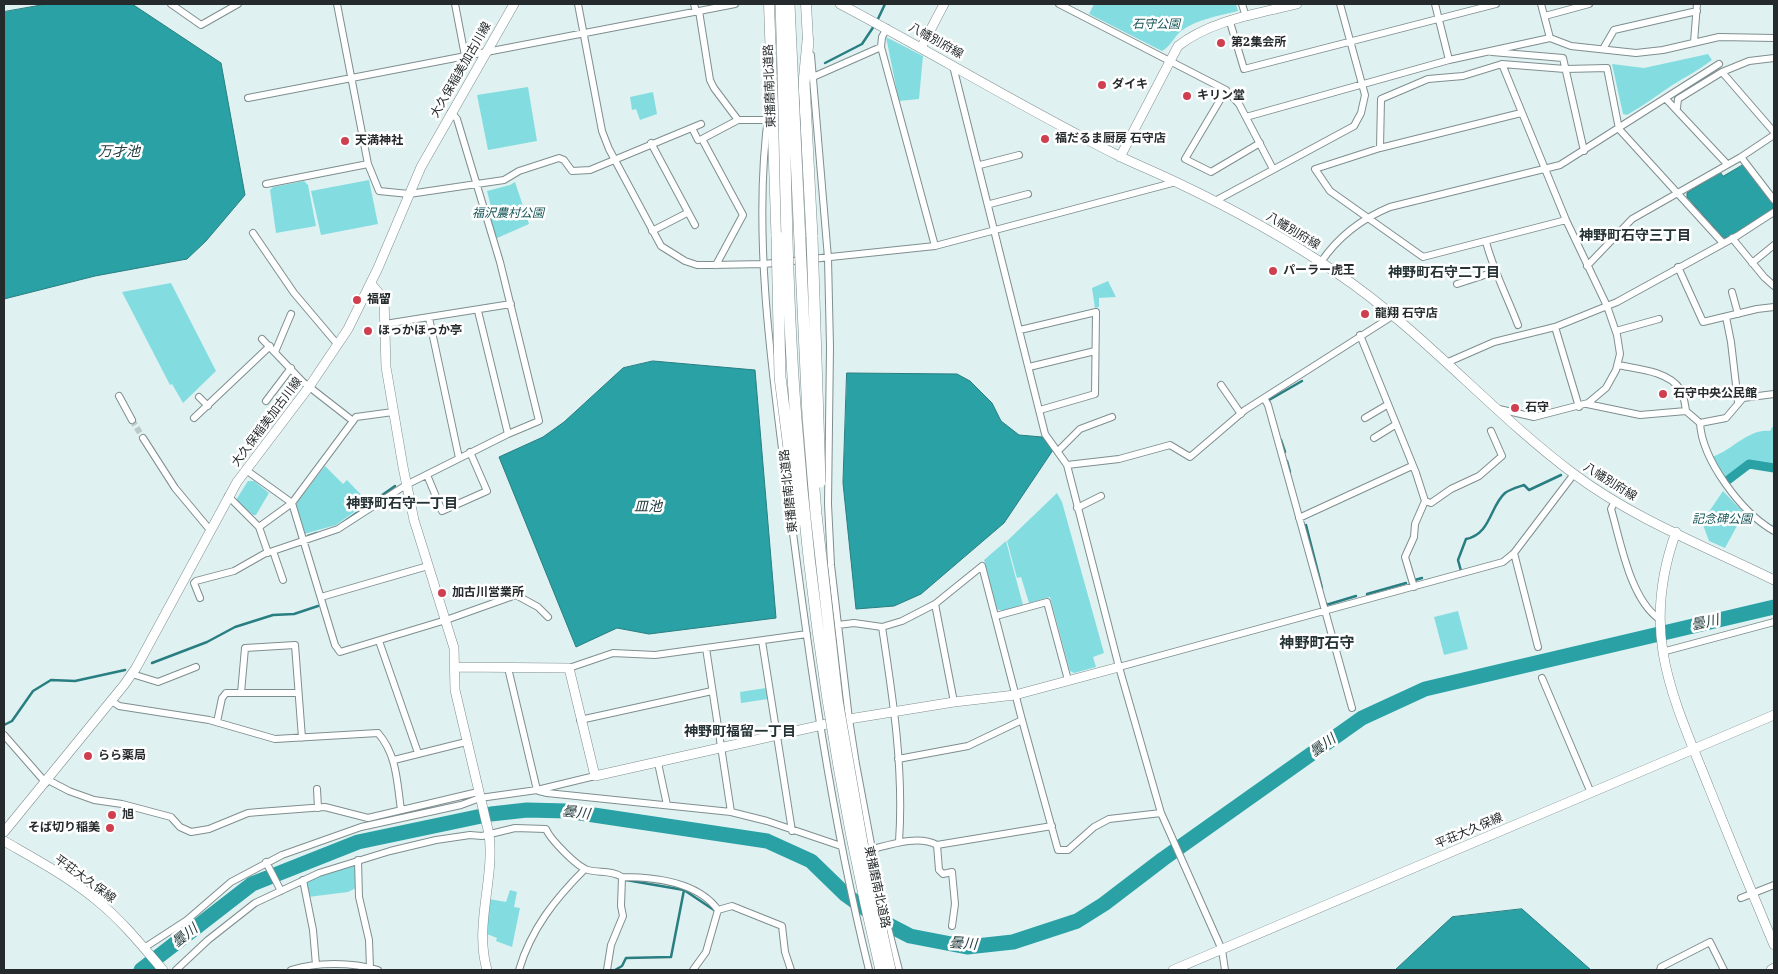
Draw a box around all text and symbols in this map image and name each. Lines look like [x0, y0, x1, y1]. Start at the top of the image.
park label: 石守公園 [1132, 18, 1180, 32]
street label: 大久保稲美加古川線 [428, 20, 494, 120]
street label: 八幡別府線 [906, 20, 966, 62]
place label: 第2集会所 [1231, 36, 1286, 50]
marker: 第2集会所 [1215, 37, 1227, 49]
street label: 東播磨南北道路 [761, 44, 779, 128]
place label: ダイキ [1112, 78, 1148, 92]
marker: ダイキ [1096, 79, 1108, 91]
place label: キリン堂 [1197, 89, 1245, 103]
marker: キリン堂 [1181, 90, 1193, 102]
place label: 福だるま厨房 石守店 [1055, 132, 1166, 146]
marker: 福だるま厨房 石守店 [1039, 133, 1051, 145]
place label: 天満神社 [355, 134, 403, 148]
marker: 天満神社 [339, 135, 351, 147]
water label: 万才池 [98, 144, 140, 160]
park label: 福沢農村公園 [472, 207, 544, 221]
street label: 八幡別府線 [1264, 209, 1322, 253]
district label: 神野町石守三丁目 [1579, 228, 1691, 244]
place label: パーラー虎王 [1283, 264, 1355, 278]
marker: パーラー虎王 [1267, 265, 1279, 277]
district label: 神野町石守二丁目 [1388, 265, 1500, 281]
place label: 福留 [367, 293, 391, 307]
marker: 福留 [351, 294, 363, 306]
place label: 龍翔 石守店 [1375, 307, 1438, 321]
marker: 龍翔 石守店 [1359, 308, 1371, 320]
place label: ほっかほっか亭 [378, 324, 462, 338]
marker: ほっかほっか亭 [362, 325, 374, 337]
street label: 大久保稲美加古川線 [229, 375, 305, 469]
place label: 石守中央公民館 [1673, 387, 1757, 401]
marker: 石守中央公民館 [1657, 388, 1669, 400]
place label: 石守 [1525, 401, 1549, 415]
marker: 石守 [1509, 402, 1521, 414]
street label: 東播磨南北道路 [777, 448, 801, 534]
street label: 八幡別府線 [1581, 460, 1639, 504]
district label: 神野町石守一丁目 [346, 496, 458, 512]
water label: 皿池 [634, 499, 662, 515]
park label: 記念碑公園 [1692, 513, 1752, 527]
place label: 加古川営業所 [452, 586, 524, 600]
marker: 加古川営業所 [436, 587, 448, 599]
water label: 曇川 [1689, 612, 1721, 634]
district label: 神野町石守 [1280, 635, 1354, 653]
district label: 神野町福留一丁目 [684, 724, 796, 740]
water label: 曇川 [1307, 731, 1339, 761]
place label: らら薬局 [98, 749, 146, 763]
marker: らら薬局 [82, 750, 94, 762]
water label: 曇川 [561, 803, 591, 823]
place label: 旭 [122, 808, 134, 822]
marker: 旭 [106, 809, 118, 821]
street label: 平荘大久保線 [1433, 810, 1505, 852]
place label: そば切り稲美 [28, 821, 100, 835]
marker: そば切り稲美 [104, 822, 116, 834]
street label: 東播磨南北道路 [861, 844, 893, 930]
street label: 平荘大久保線 [52, 852, 118, 906]
water label: 曇川 [169, 921, 201, 951]
water label: 曇川 [948, 935, 978, 953]

